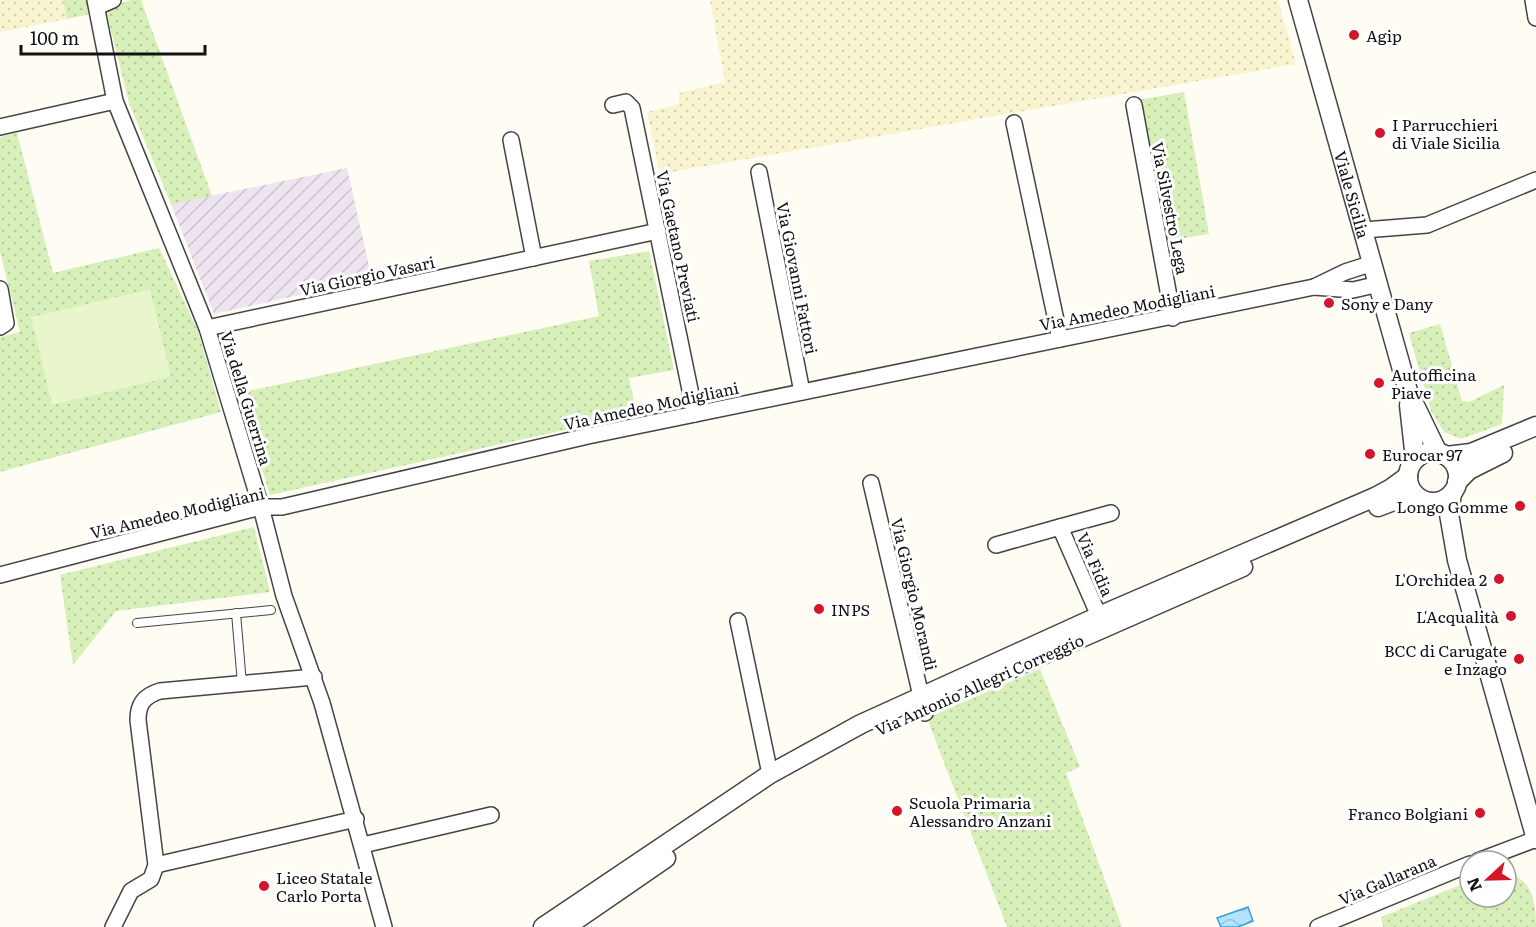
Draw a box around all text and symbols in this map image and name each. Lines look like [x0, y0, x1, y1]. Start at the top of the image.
scale bar [21, 18, 206, 56]
place label: Agip [1366, 23, 1402, 47]
text: 100 m [30, 24, 79, 51]
marker: Agip [1347, 28, 1361, 42]
place label: I Parrucchieri di Viale Sicilia [1392, 112, 1500, 154]
marker: I Parrucchieri di Viale Sicilia [1373, 126, 1387, 140]
street label: Via Silvestro Lega [1146, 140, 1196, 277]
street label: Viale Sicilia [1329, 148, 1377, 241]
street label: Via Gaetano Previati [651, 168, 707, 324]
street label: Via Giovanni Fattori [771, 200, 825, 356]
street label: Via Giorgio Vasari [297, 249, 437, 301]
street label: Via Amedeo Modigliani [1037, 278, 1217, 336]
place label: Sony e Dany [1341, 291, 1434, 315]
marker: Sony e Dany [1322, 296, 1336, 310]
street label: Via della Guerrina [215, 328, 279, 468]
place label: Autofficina Piave [1391, 362, 1476, 404]
street label: Via Amedeo Modigliani [561, 375, 741, 435]
marker: Autofficina Piave [1372, 376, 1386, 390]
place label: Eurocar 97 [1382, 442, 1463, 466]
marker: Eurocar 97 [1363, 447, 1377, 461]
street label: Via Amedeo Modigliani [87, 480, 267, 544]
place label: Longo Gomme [1396, 494, 1508, 518]
marker: Longo Gomme [1513, 499, 1527, 513]
street label: Via Giorgio Morandi [886, 515, 944, 673]
street label: Via Fidia [1072, 528, 1120, 600]
place label: L'Orchidea 2 [1395, 567, 1487, 591]
marker: L'Orchidea 2 [1492, 572, 1506, 586]
place label: INPS [831, 597, 870, 621]
marker: INPS [812, 602, 826, 616]
place label: L'Acqualità [1416, 604, 1499, 628]
marker: L'Acqualità [1504, 609, 1518, 623]
street label: Via Antonio Allegri Correggio [871, 627, 1087, 741]
place label: BCC di Carugate e Inzago [1384, 638, 1507, 680]
marker: BCC di Carugate e Inzago [1512, 652, 1526, 666]
place label: Scuola Primaria Alessandro Anzani [909, 790, 1051, 832]
place label: Franco Bolgiani [1348, 801, 1468, 825]
marker: Scuola Primaria Alessandro Anzani [890, 804, 904, 818]
marker: Franco Bolgiani [1473, 806, 1487, 820]
street label: Via Gallarana [1335, 848, 1440, 910]
north arrow [1458, 849, 1518, 909]
place label: Liceo Statale Carlo Porta [276, 865, 373, 907]
text: N [1460, 874, 1487, 896]
marker: Liceo Statale Carlo Porta [257, 879, 271, 893]

